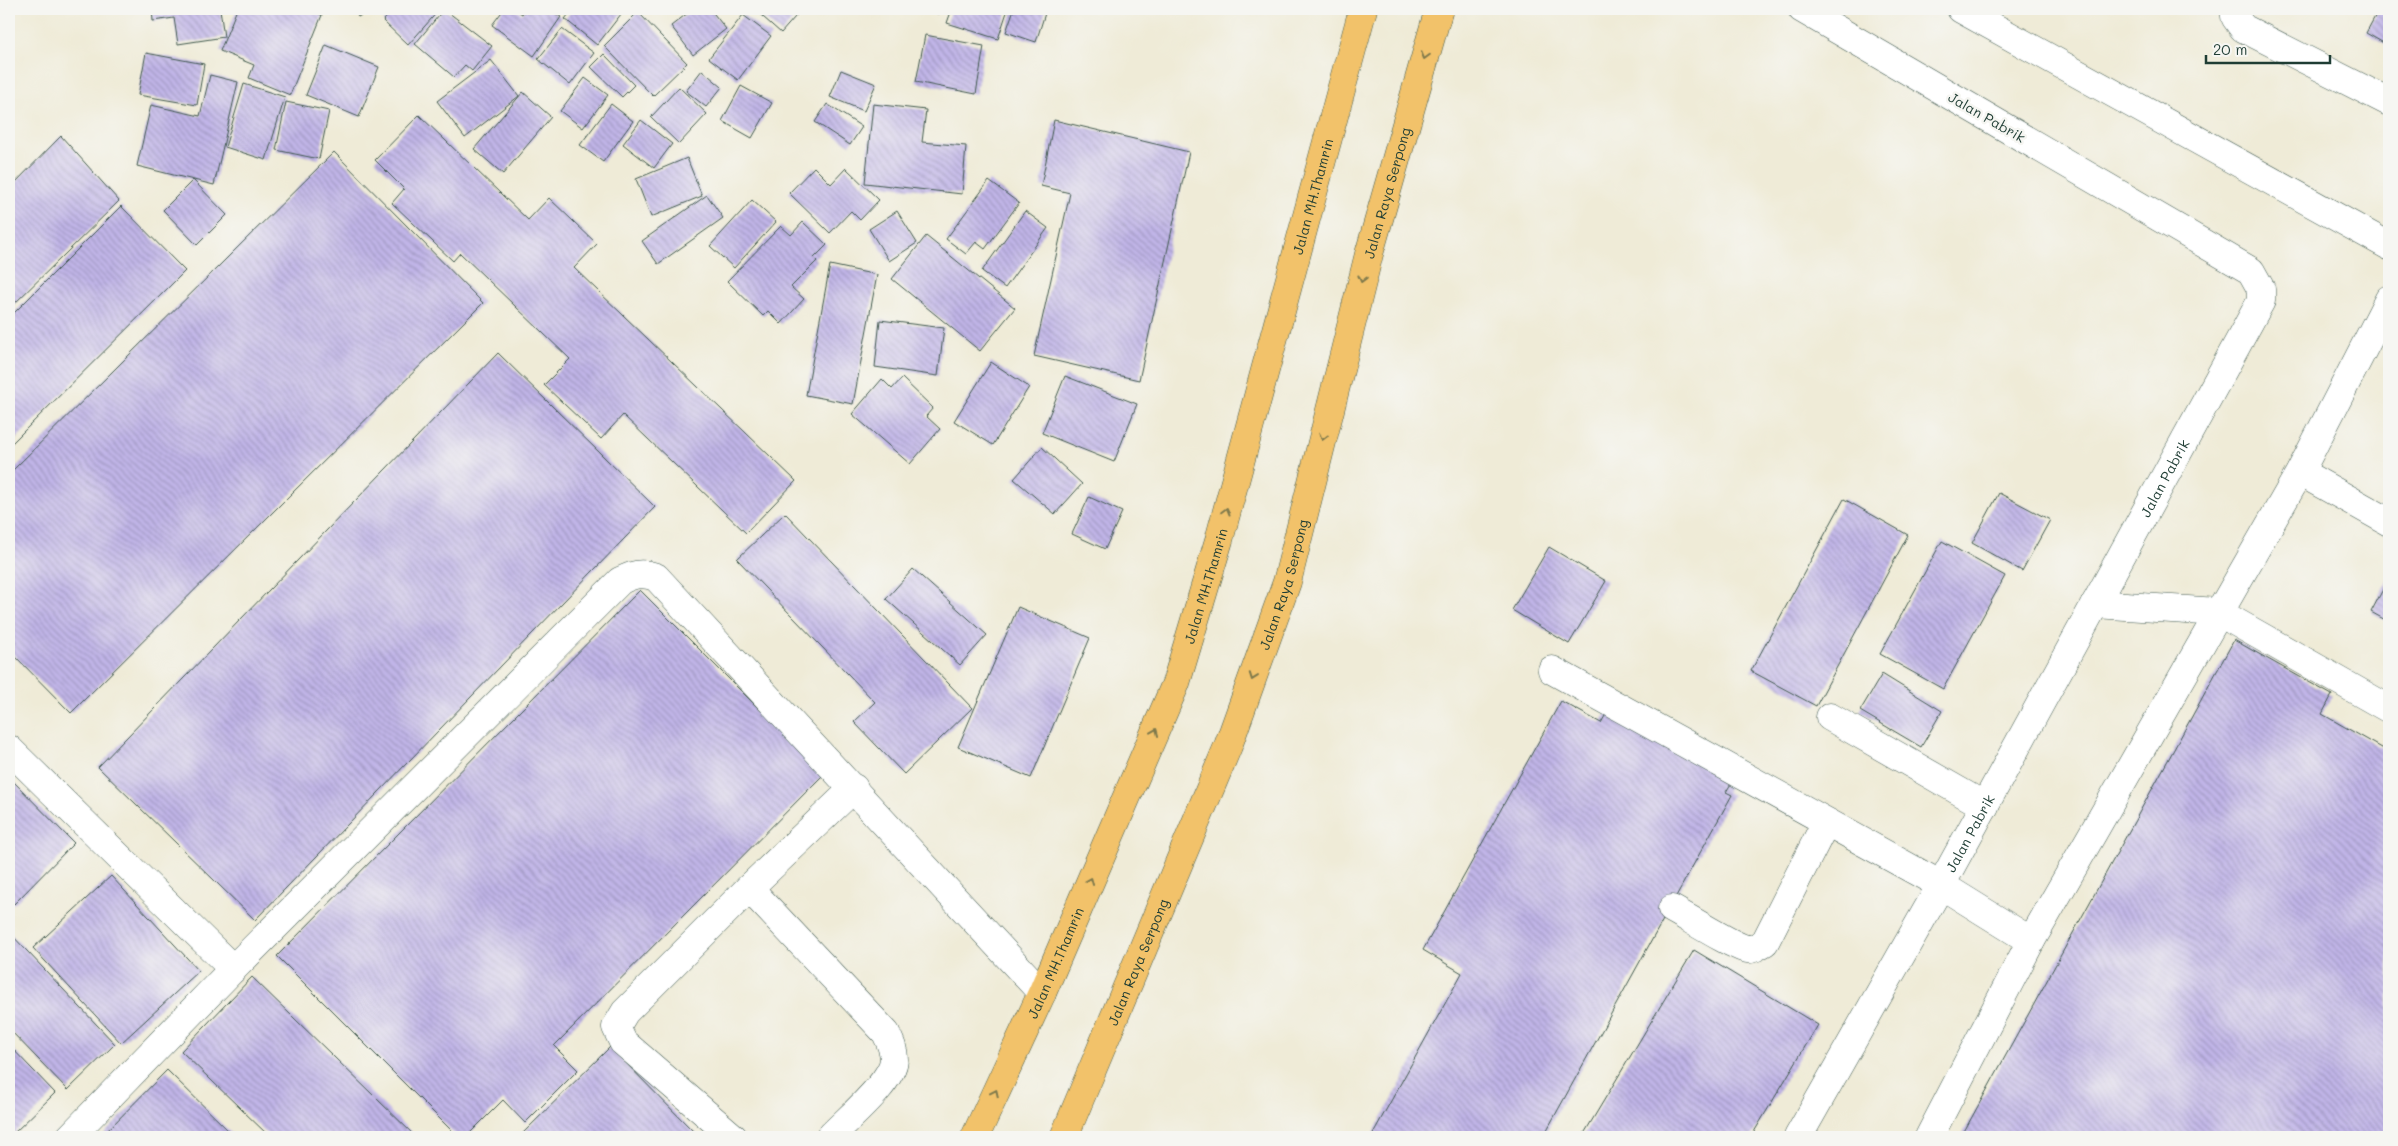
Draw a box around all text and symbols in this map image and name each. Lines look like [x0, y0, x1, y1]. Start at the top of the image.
scale bar [2206, 32, 2329, 64]
text: 20 m [2213, 39, 2247, 59]
one-way arrow [1421, 51, 1431, 59]
street label: Jalan Pabrik [1945, 87, 2029, 147]
street label: Jalan Raya Serpong [1359, 125, 1414, 260]
street label: Jalan MH.Thamrin [1287, 136, 1337, 256]
one-way arrow [1357, 275, 1368, 284]
one-way arrow [1318, 433, 1329, 442]
street label: Jalan Pabrik [2135, 436, 2193, 520]
one-way arrow [1221, 507, 1231, 515]
street label: Jalan Raya Serpong [1254, 517, 1312, 652]
street label: Jalan MH.Thamrin [1179, 526, 1231, 646]
one-way arrow [1249, 672, 1259, 681]
one-way arrow [1148, 728, 1159, 737]
street label: Jalan Pabrik [1941, 791, 1998, 875]
one-way arrow [1084, 877, 1095, 886]
street label: Jalan Raya Serpong [1103, 896, 1172, 1028]
street label: Jalan MH.Thamrin [1022, 904, 1088, 1021]
one-way arrow [989, 1089, 999, 1098]

